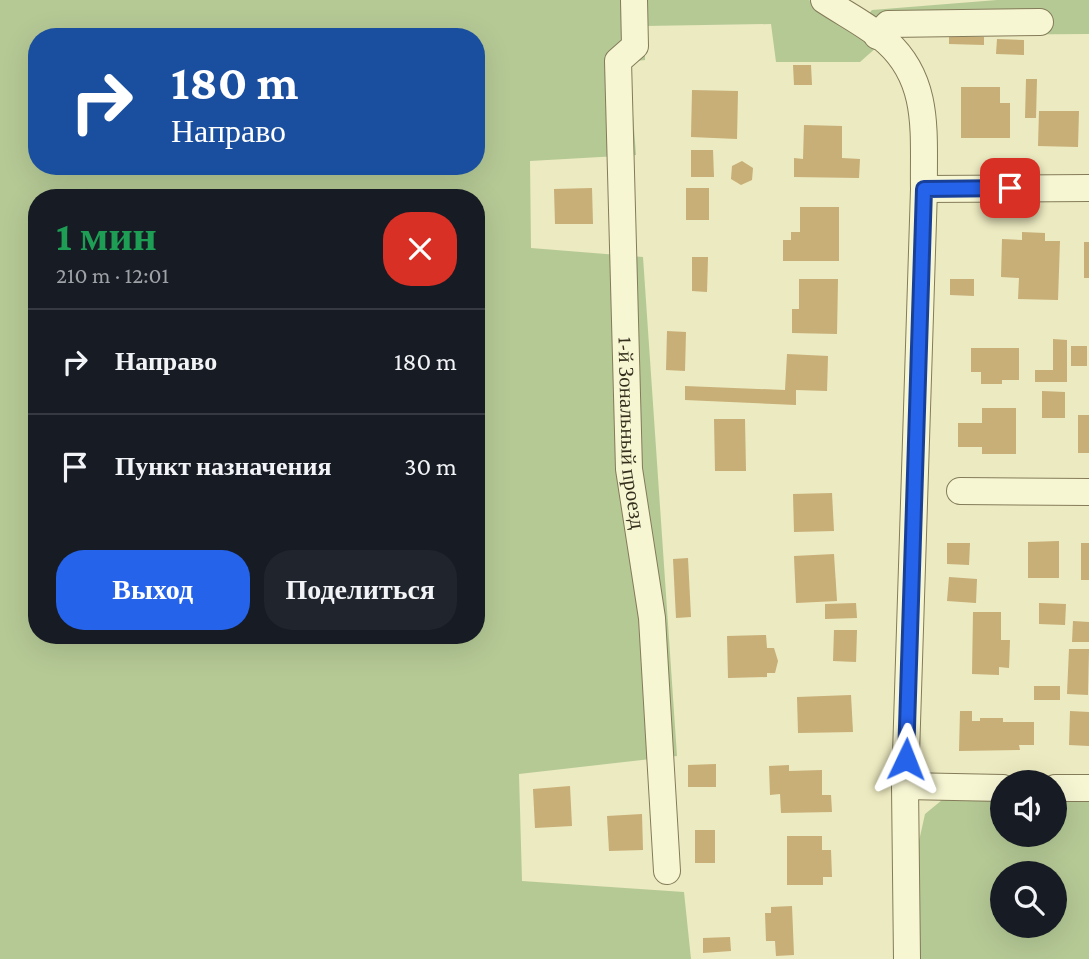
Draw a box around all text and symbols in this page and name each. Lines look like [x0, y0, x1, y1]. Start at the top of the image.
text: 180 m [171, 55, 299, 110]
icon: right [56, 56, 147, 147]
text: Направо [171, 113, 286, 149]
pin [980, 158, 1040, 218]
icon: arrive [991, 169, 1029, 207]
text: 1 мин [56, 212, 157, 259]
button: close [383, 212, 457, 286]
text: 210 m · 12:01 [56, 262, 169, 288]
street label: 1-й Зональный проезд [613, 336, 650, 531]
icon: right [56, 343, 94, 381]
text: Направо [115, 347, 217, 376]
text: 180 m [394, 347, 457, 376]
icon: arrive [56, 448, 94, 486]
text: Пункт назначения [115, 452, 332, 481]
text: 30 m [404, 452, 457, 481]
button: Выход [56, 550, 250, 630]
button: Поделиться [264, 550, 457, 630]
position arrow [869, 722, 943, 796]
map controls [990, 770, 1067, 938]
button: sound [990, 770, 1067, 847]
button: search [990, 861, 1067, 938]

